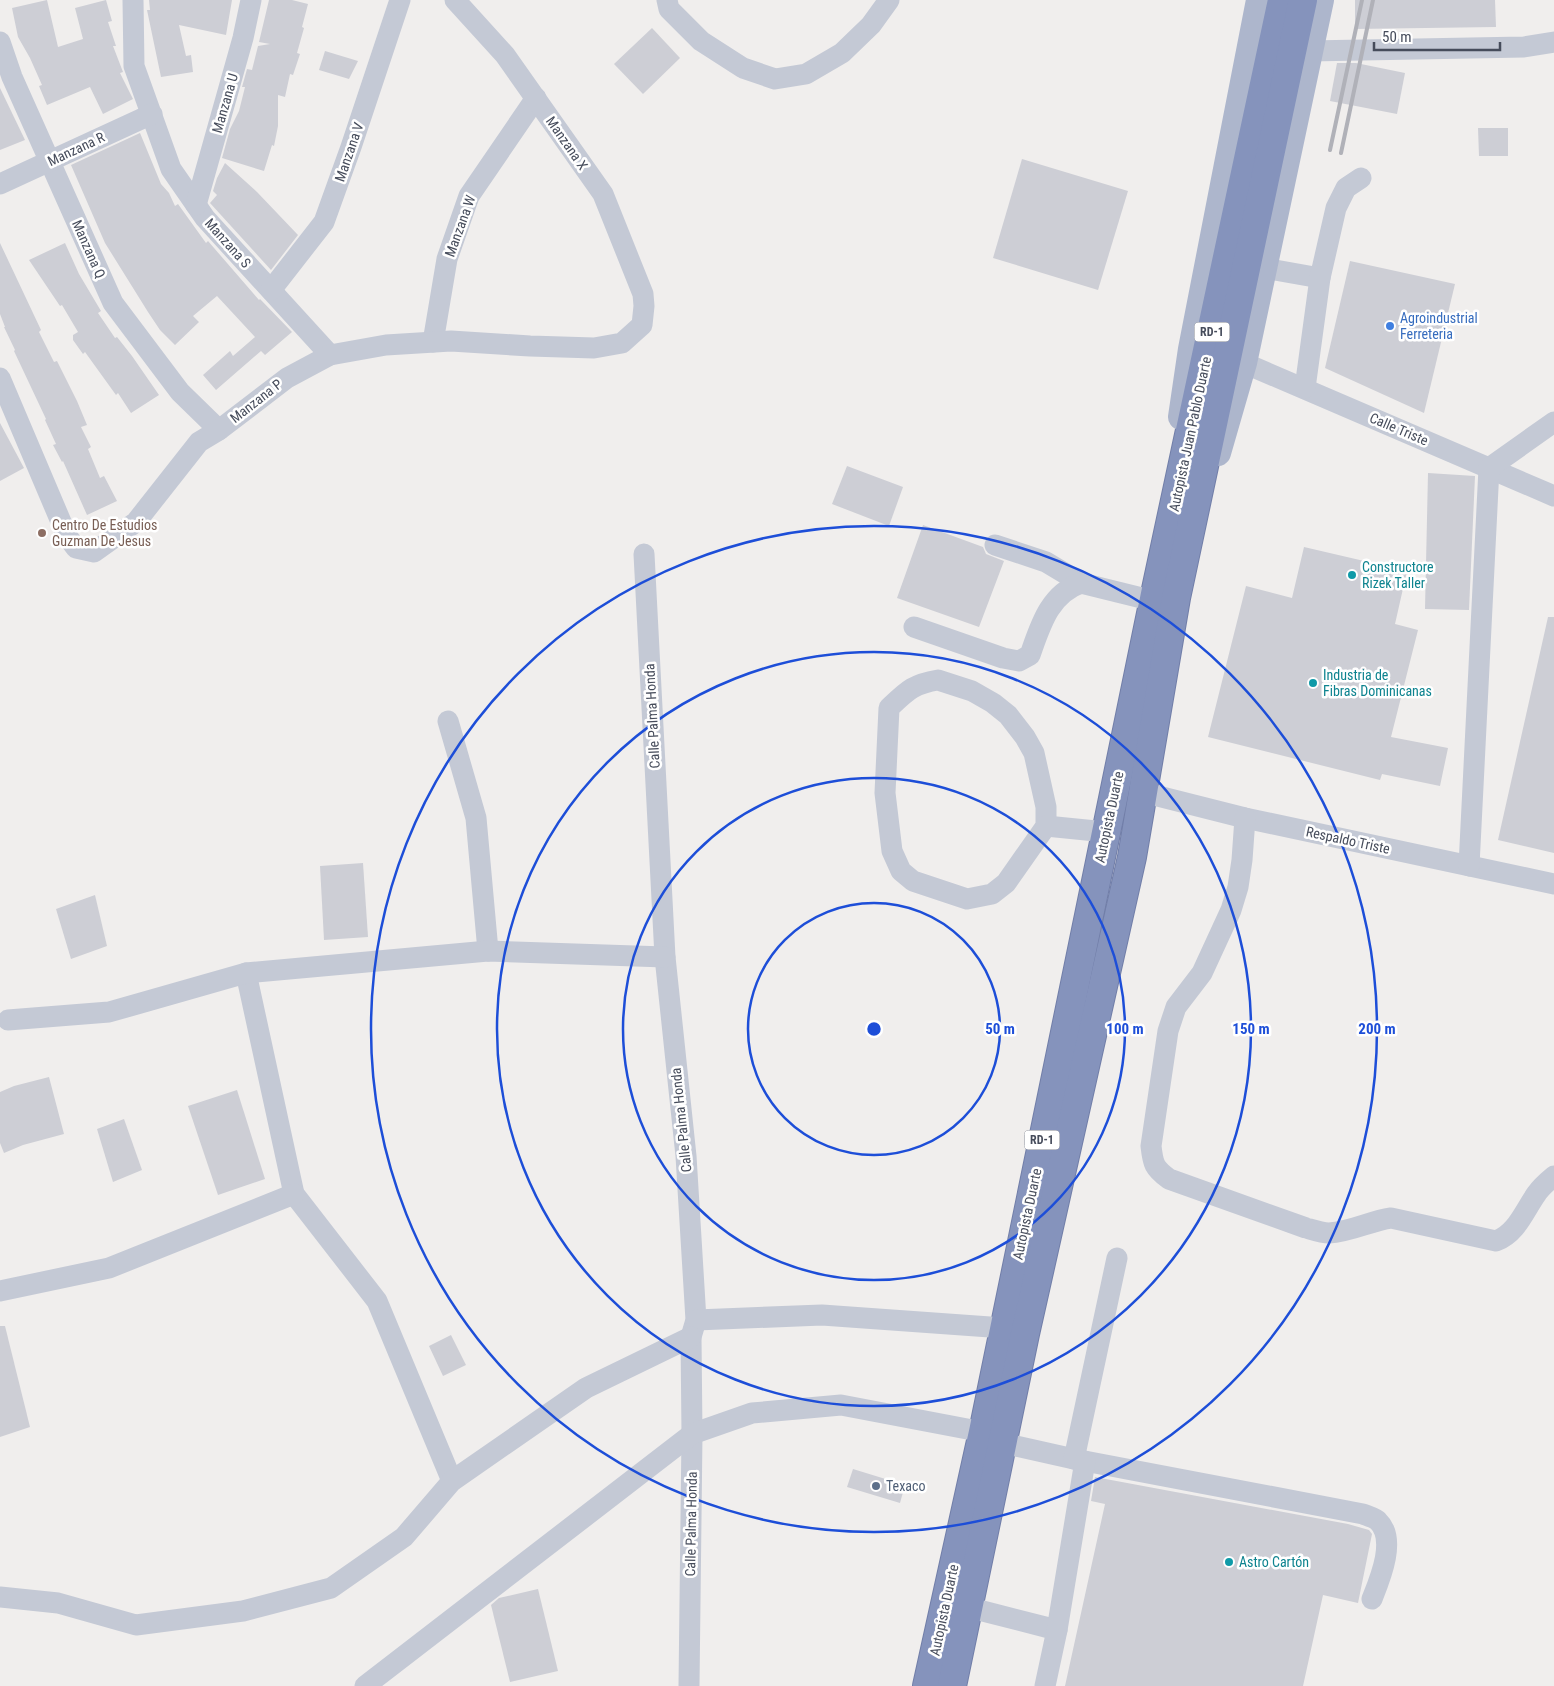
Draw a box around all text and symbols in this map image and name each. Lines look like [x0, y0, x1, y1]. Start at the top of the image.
scale bar [1374, 20, 1500, 52]
text: 50 m [1382, 28, 1412, 46]
street label: Manzana U [209, 71, 241, 135]
street label: Manzana X [543, 113, 591, 173]
street label: Manzana V [331, 120, 367, 184]
street label: Manzana R [45, 129, 108, 169]
street label: Manzana W [441, 193, 479, 259]
street label: Manzana S [202, 215, 254, 271]
street label: Manzana Q [69, 217, 109, 281]
place label: Agroindustrial Ferreteria [1400, 310, 1478, 342]
marker: Agroindustrial Ferreteria [1384, 320, 1396, 332]
road number: RD-1 [1194, 322, 1230, 342]
street label: Autopista Juan Pablo Duarte [1166, 355, 1214, 513]
street label: Manzana P [227, 376, 285, 426]
street label: Calle Triste [1367, 410, 1431, 449]
place label: Centro De Estudios Guzman De Jesus [52, 517, 157, 549]
marker: Centro De Estudios Guzman De Jesus [36, 527, 48, 539]
place label: Constructore Rizek Taller [1362, 559, 1434, 591]
marker: Constructore Rizek Taller [1346, 569, 1358, 581]
street label: Calle Palma Honda [641, 663, 663, 769]
place label: Industria de Fibras Dominicanas [1323, 667, 1432, 699]
marker: Industria de Fibras Dominicanas [1307, 677, 1319, 689]
street label: Autopista Duarte [1091, 769, 1127, 864]
street label: Respaldo Triste [1305, 823, 1392, 857]
centre of rings [865, 1020, 883, 1038]
text: 50 m [985, 1020, 1015, 1038]
text: 100 m [1106, 1020, 1144, 1038]
text: 150 m [1232, 1020, 1270, 1038]
text: 200 m [1358, 1020, 1396, 1038]
street label: Calle Palma Honda [668, 1067, 694, 1173]
road number: RD-1 [1024, 1130, 1060, 1150]
street label: Autopista Duarte [1009, 1166, 1045, 1261]
street label: Calle Palma Honda [682, 1471, 700, 1577]
place label: Texaco [886, 1478, 926, 1494]
marker: Texaco [870, 1480, 882, 1492]
place label: Astro Cartón [1239, 1554, 1309, 1570]
marker: Astro Cartón [1223, 1556, 1235, 1568]
street label: Autopista Duarte [926, 1562, 962, 1657]

